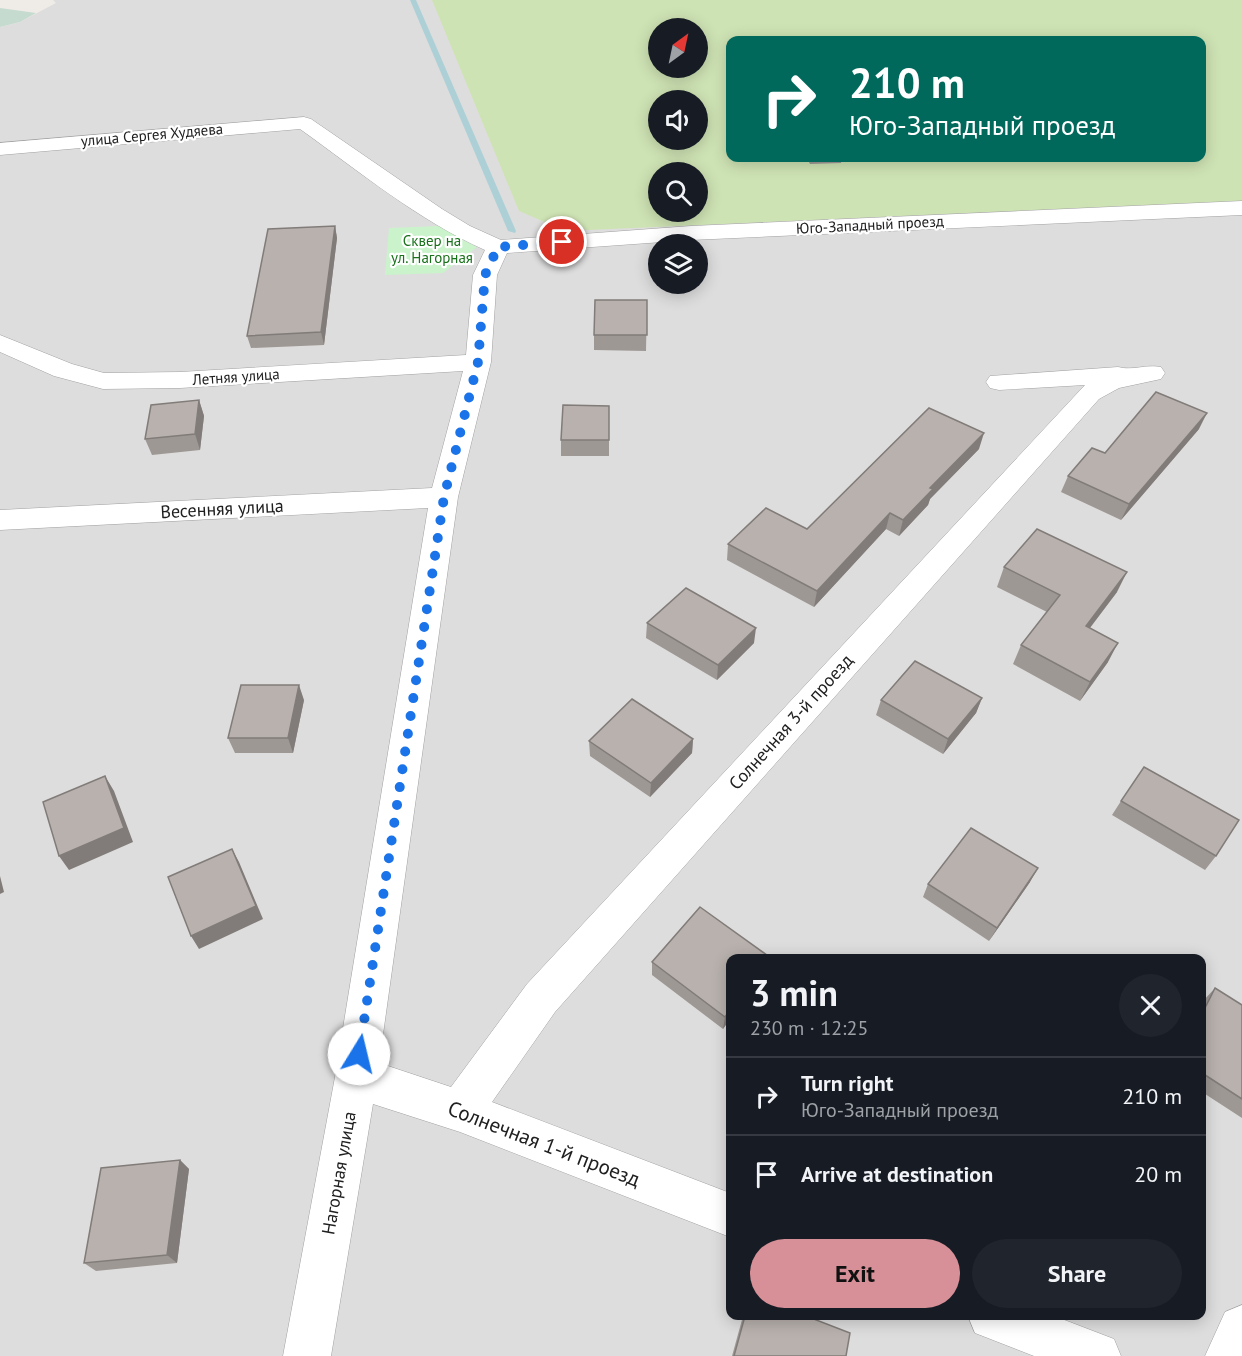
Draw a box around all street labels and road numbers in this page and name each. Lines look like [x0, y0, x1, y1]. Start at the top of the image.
street label: улица Сергея Худяева [80, 119, 224, 150]
street label: Юго-Западный проезд [796, 211, 944, 238]
street label: Летняя улица [191, 364, 280, 389]
street label: Весенняя улица [160, 494, 284, 523]
street label: Солнечная 3-й проезд [724, 649, 858, 794]
street label: Солнечная 1-й проезд [444, 1094, 644, 1193]
street label: Нагорная улица [316, 1110, 361, 1236]

